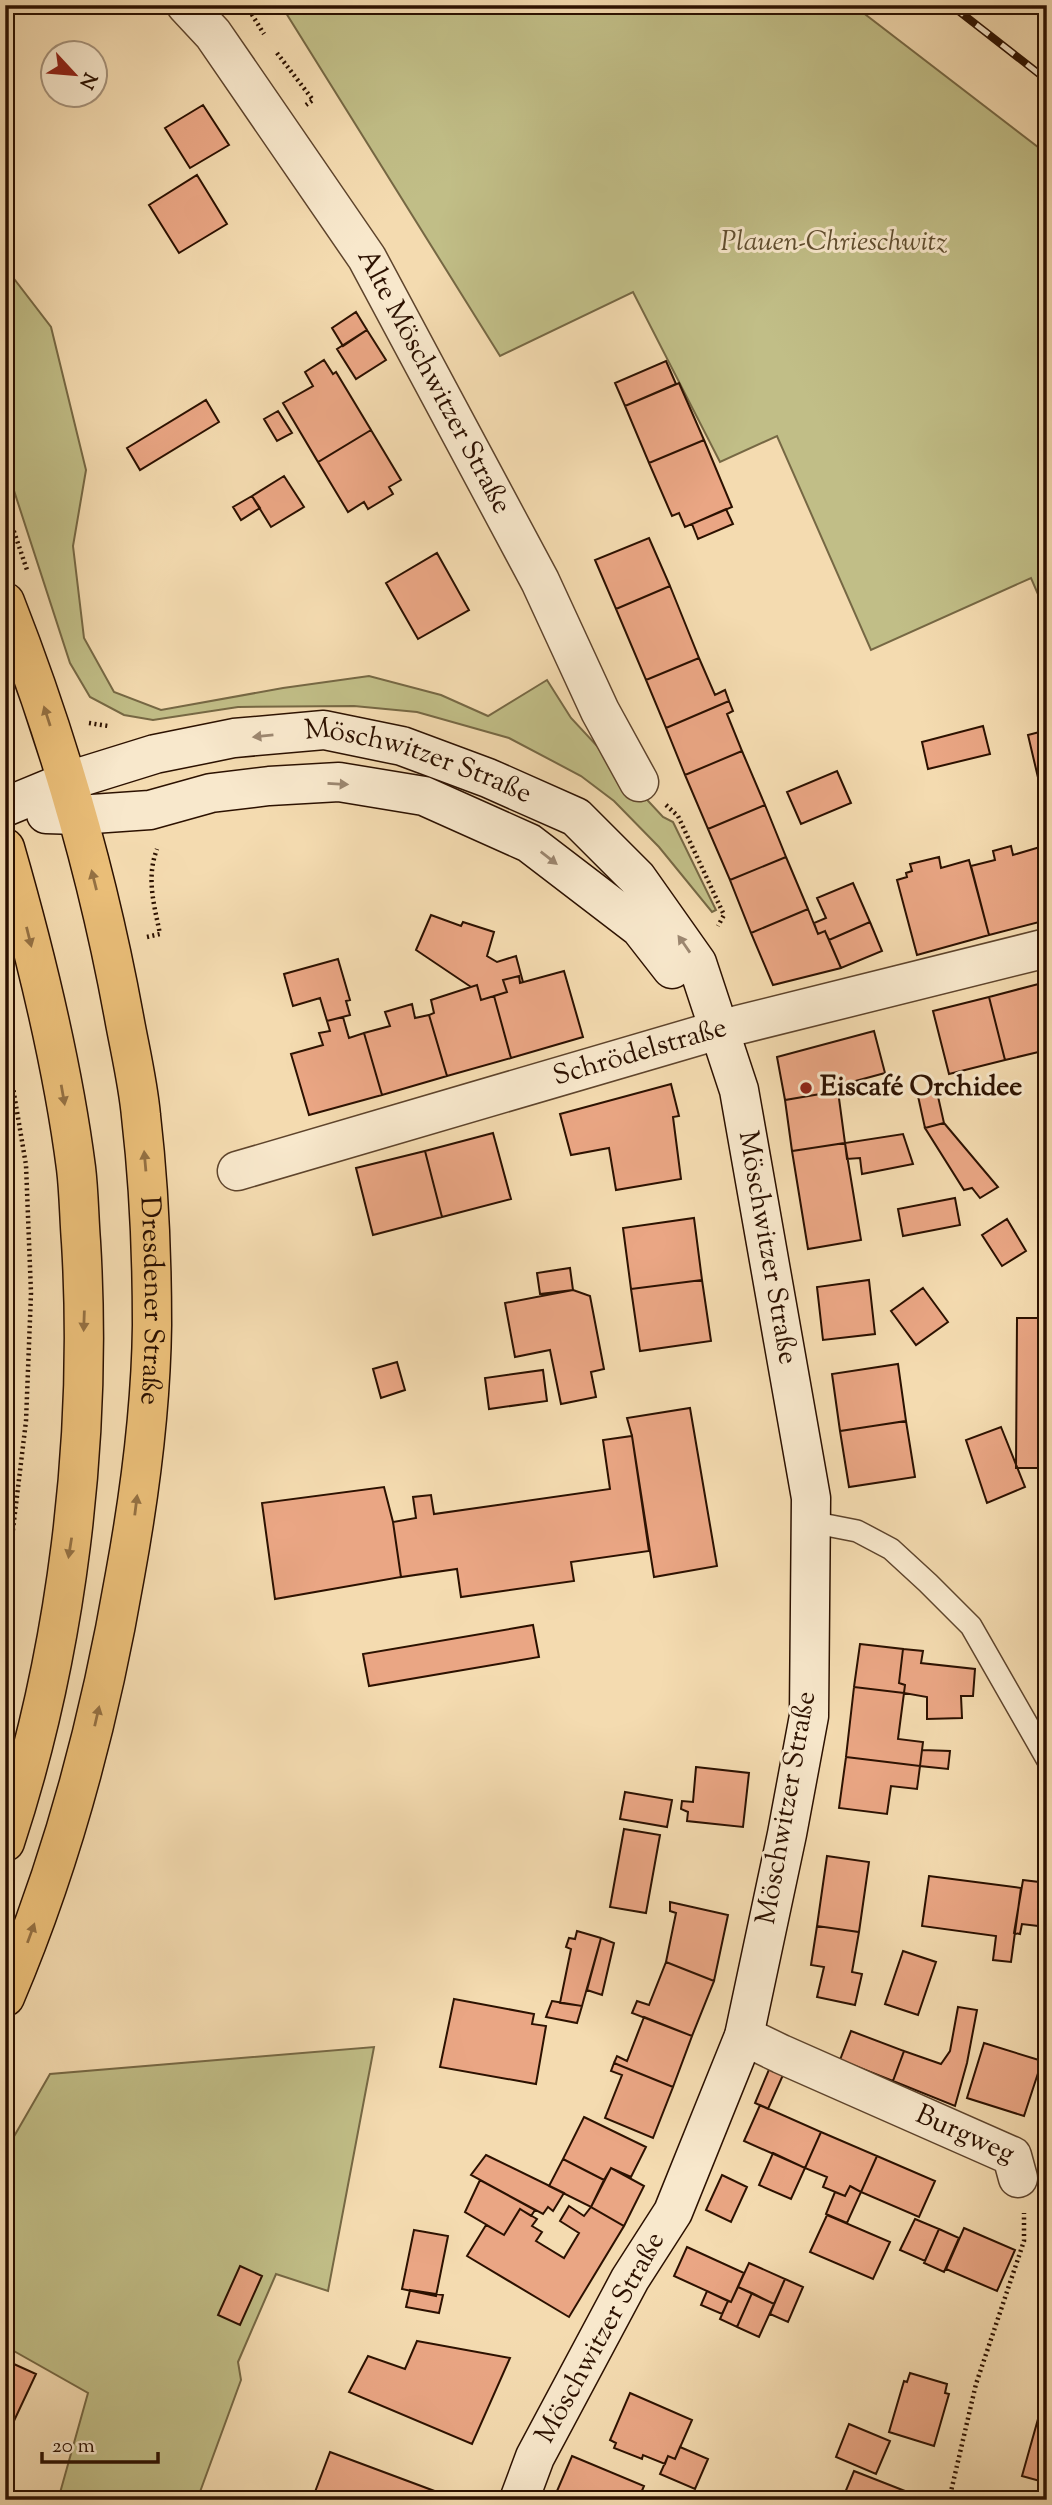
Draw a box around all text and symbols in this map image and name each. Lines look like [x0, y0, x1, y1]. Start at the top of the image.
north arrow [38, 38, 108, 108]
text: N [72, 68, 102, 93]
park label: Plauen-Chrieschwitz [721, 223, 947, 263]
street label: Alte Möschwitzer Straße [346, 242, 521, 521]
one-way arrow [41, 705, 51, 726]
street label: Möschwitzer Straße [303, 709, 538, 815]
one-way arrow [251, 730, 273, 741]
one-way arrow [327, 778, 349, 789]
one-way arrow [540, 851, 558, 866]
one-way arrow [88, 869, 99, 891]
one-way arrow [24, 926, 35, 948]
one-way arrow [677, 935, 691, 953]
street label: Schrödelstraße [548, 1009, 731, 1097]
place label: Eiscafé Orchidee [820, 1068, 1022, 1108]
marker: Eiscafé Orchidee [798, 1080, 814, 1096]
one-way arrow [58, 1084, 69, 1106]
street label: Möschwitzer Straße [727, 1128, 807, 1368]
one-way arrow [139, 1150, 150, 1172]
street label: Dresdener Straße [128, 1195, 172, 1407]
one-way arrow [79, 1310, 90, 1332]
one-way arrow [131, 1494, 142, 1516]
one-way arrow [64, 1537, 75, 1559]
street label: Möschwitzer Straße [747, 1688, 827, 1928]
one-way arrow [91, 1705, 102, 1727]
one-way arrow [26, 1923, 37, 1944]
street label: Burgweg [909, 2096, 1021, 2175]
street label: Möschwitzer Straße [526, 2225, 676, 2451]
scale bar [42, 2421, 158, 2465]
text: 20 m [52, 2432, 95, 2462]

